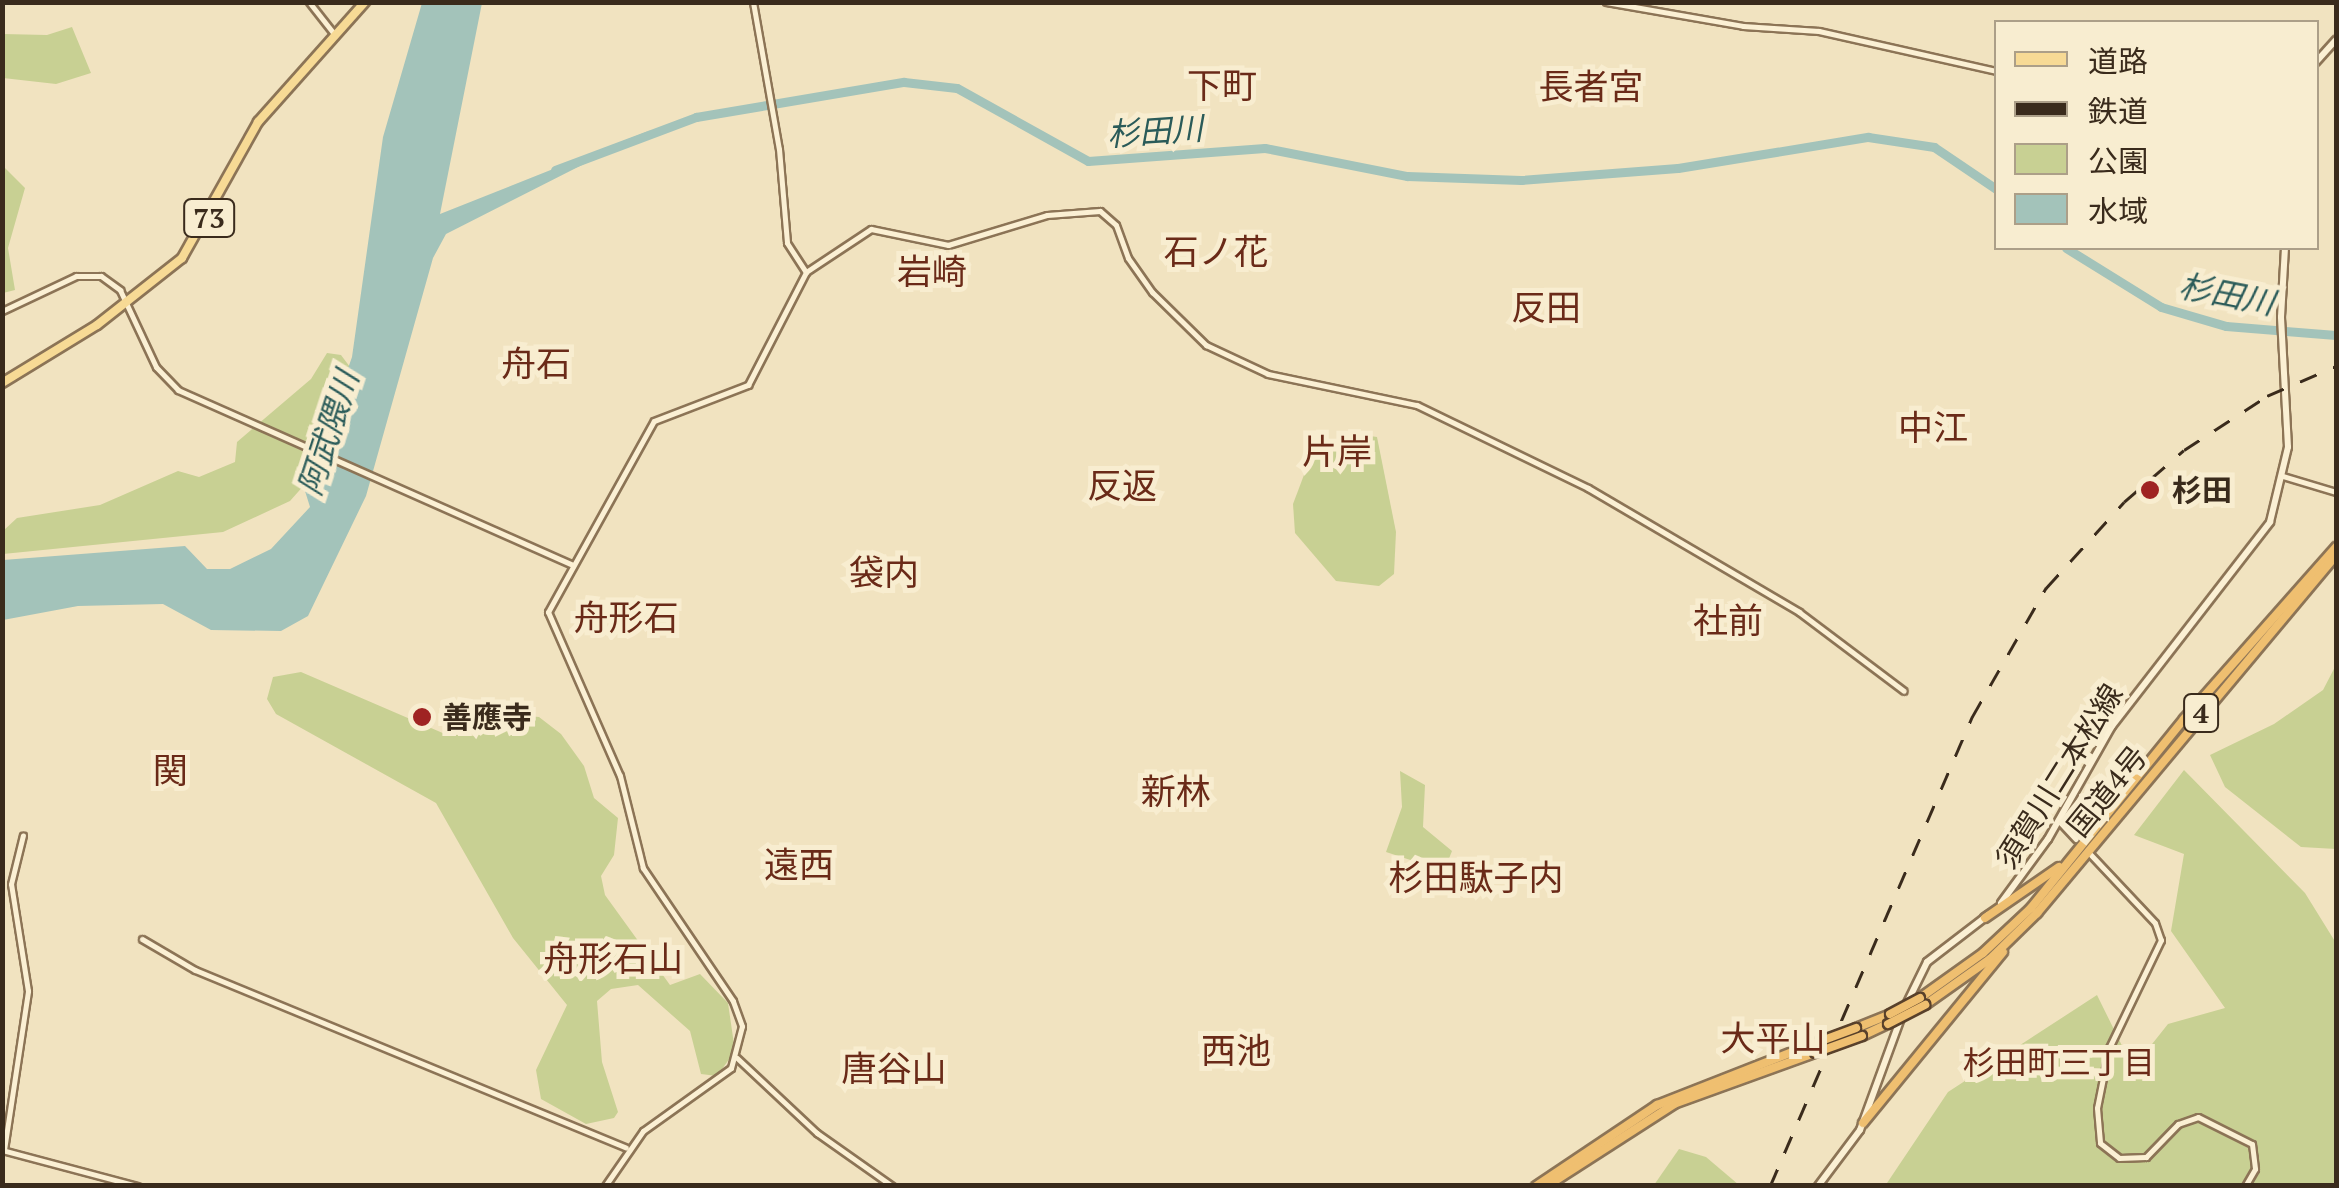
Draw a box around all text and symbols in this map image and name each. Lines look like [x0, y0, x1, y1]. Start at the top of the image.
legend [1994, 20, 2319, 250]
text: 道路 [2088, 41, 2148, 81]
district label: 下町 [1187, 64, 1257, 106]
district label: 長者宮 [1539, 65, 1643, 107]
text: 鉄道 [2088, 91, 2148, 131]
water label: 杉田川 [1106, 108, 1204, 154]
text: 公園 [2088, 141, 2148, 181]
text: 水域 [2088, 191, 2148, 231]
road number: 73 [182, 195, 236, 241]
district label: 石ノ花 [1164, 230, 1268, 272]
district label: 岩崎 [897, 250, 967, 292]
water label: 杉田川 [2176, 266, 2278, 322]
district label: 反田 [1511, 286, 1581, 328]
district label: 舟石 [501, 342, 571, 384]
water label: 阿武隈川 [290, 366, 366, 500]
district label: 中江 [1898, 406, 1968, 448]
district label: 片岸 [1302, 430, 1372, 472]
district label: 反返 [1087, 464, 1157, 506]
place label: 杉田 [2172, 472, 2232, 508]
marker: 杉田 [2137, 477, 2163, 503]
district label: 袋内 [849, 551, 919, 593]
district label: 舟形石 [574, 596, 678, 638]
district label: 社前 [1693, 599, 1763, 641]
street label: 須賀川二本松線 [1988, 677, 2130, 875]
road number: 4 [2181, 690, 2221, 736]
place label: 善應寺 [442, 699, 532, 735]
marker: 善應寺 [411, 706, 433, 728]
street label: 国道4号 [2060, 738, 2154, 844]
district label: 関 [153, 749, 187, 791]
district label: 新林 [1141, 770, 1211, 812]
district label: 遠西 [764, 843, 834, 885]
district label: 杉田駄子内 [1389, 856, 1563, 898]
district label: 舟形石山 [543, 937, 683, 979]
district label: 大平山 [1721, 1017, 1825, 1059]
district label: 西池 [1201, 1029, 1271, 1071]
district label: 杉田町三丁目 [1963, 1043, 2155, 1081]
district label: 唐谷山 [842, 1047, 946, 1089]

